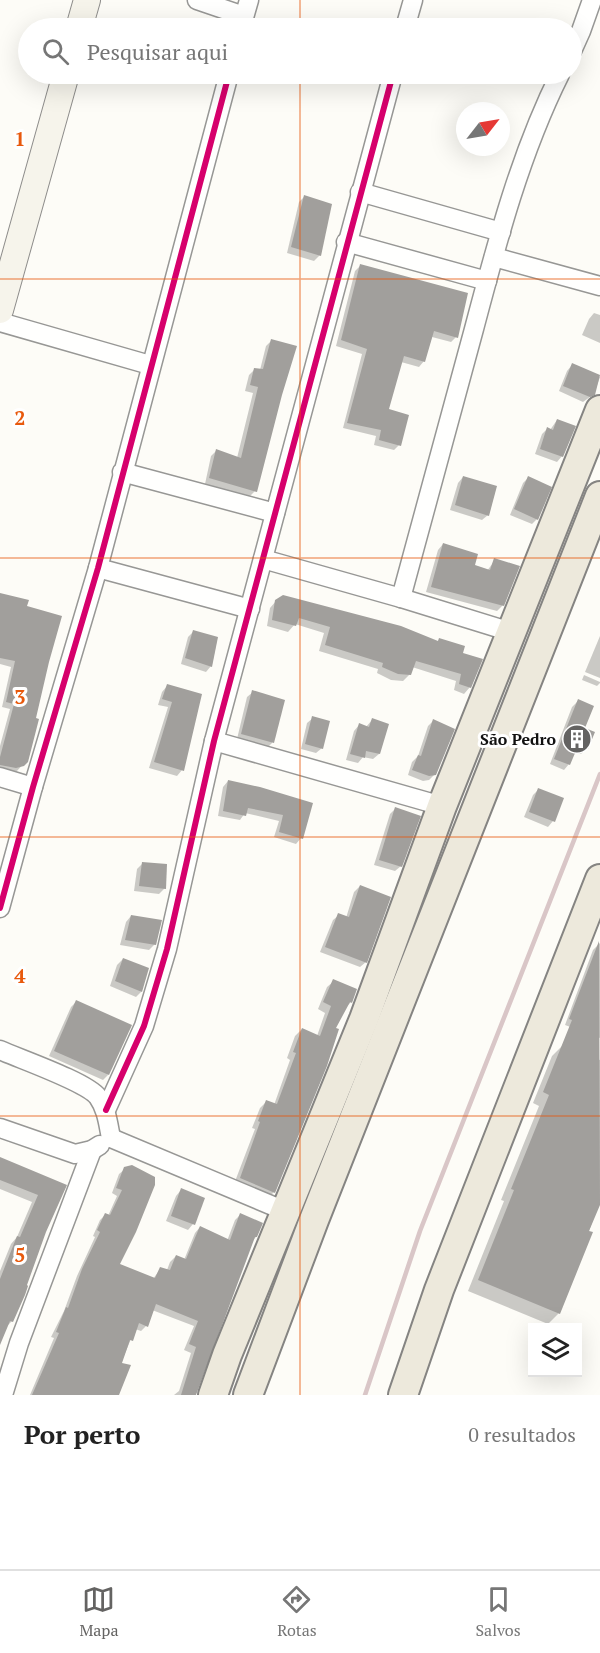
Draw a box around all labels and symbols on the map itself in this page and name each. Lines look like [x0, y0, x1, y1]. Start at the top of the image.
north arrow [456, 102, 510, 156]
text: 1 [14, 125, 26, 152]
text: 2 [14, 404, 26, 431]
text: 3 [14, 683, 26, 710]
building icon: São Pedro [561, 723, 593, 755]
place label: São Pedro [480, 728, 556, 750]
text: 4 [14, 962, 26, 989]
text: 5 [14, 1241, 26, 1268]

